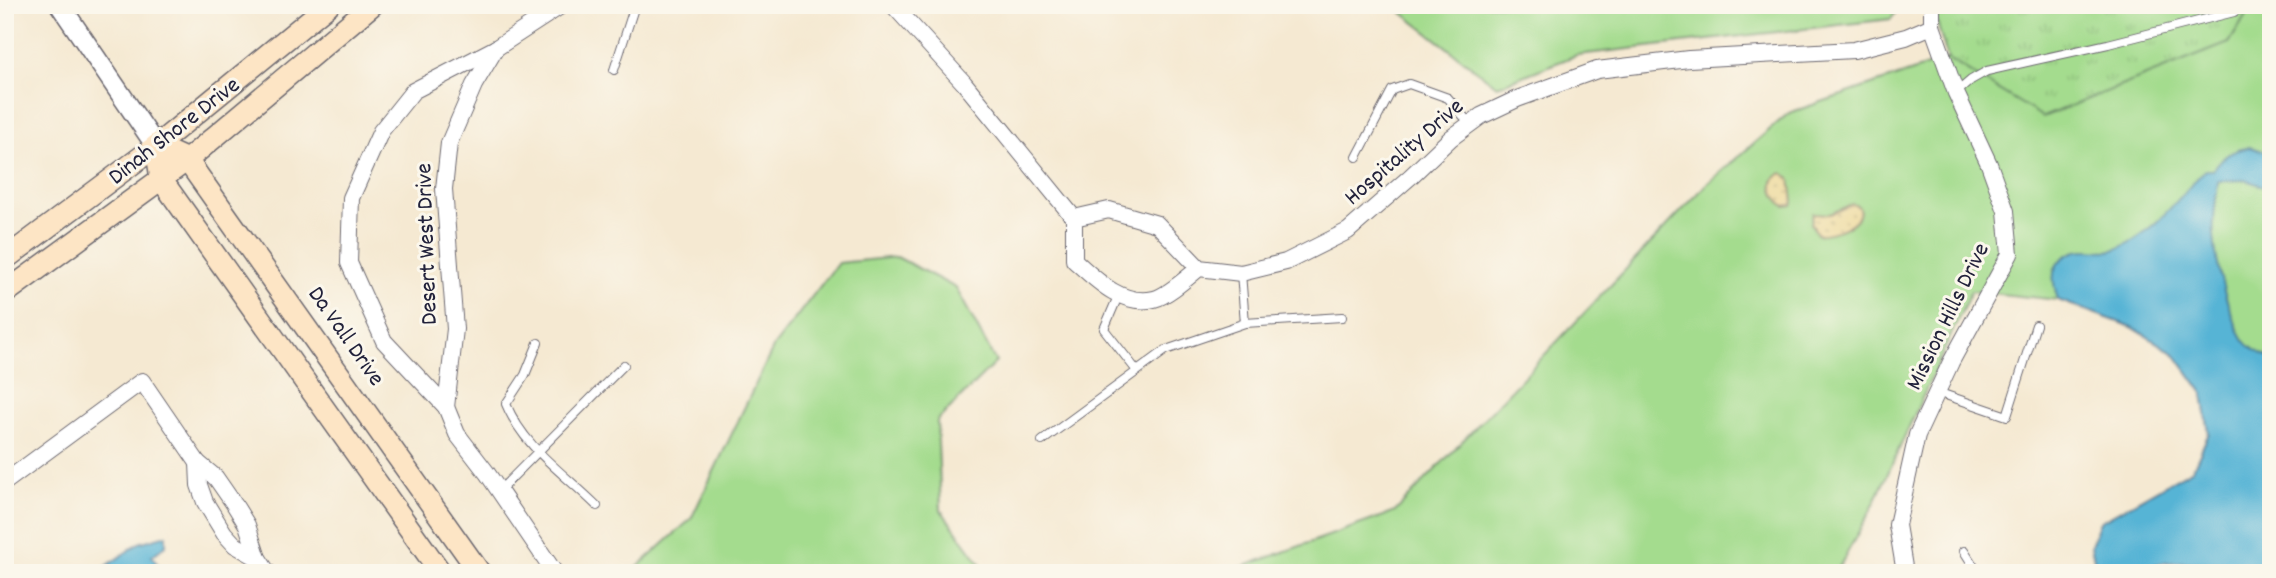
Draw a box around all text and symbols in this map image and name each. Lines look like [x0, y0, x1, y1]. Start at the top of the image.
street label: Dinah Shore Drive [102, 70, 248, 194]
street label: Hospitality Drive [1338, 91, 1472, 215]
street label: Desert West Drive [408, 163, 448, 325]
street label: Mission Hills Drive [1899, 238, 1999, 396]
street label: Da Vall Drive [298, 280, 392, 394]

